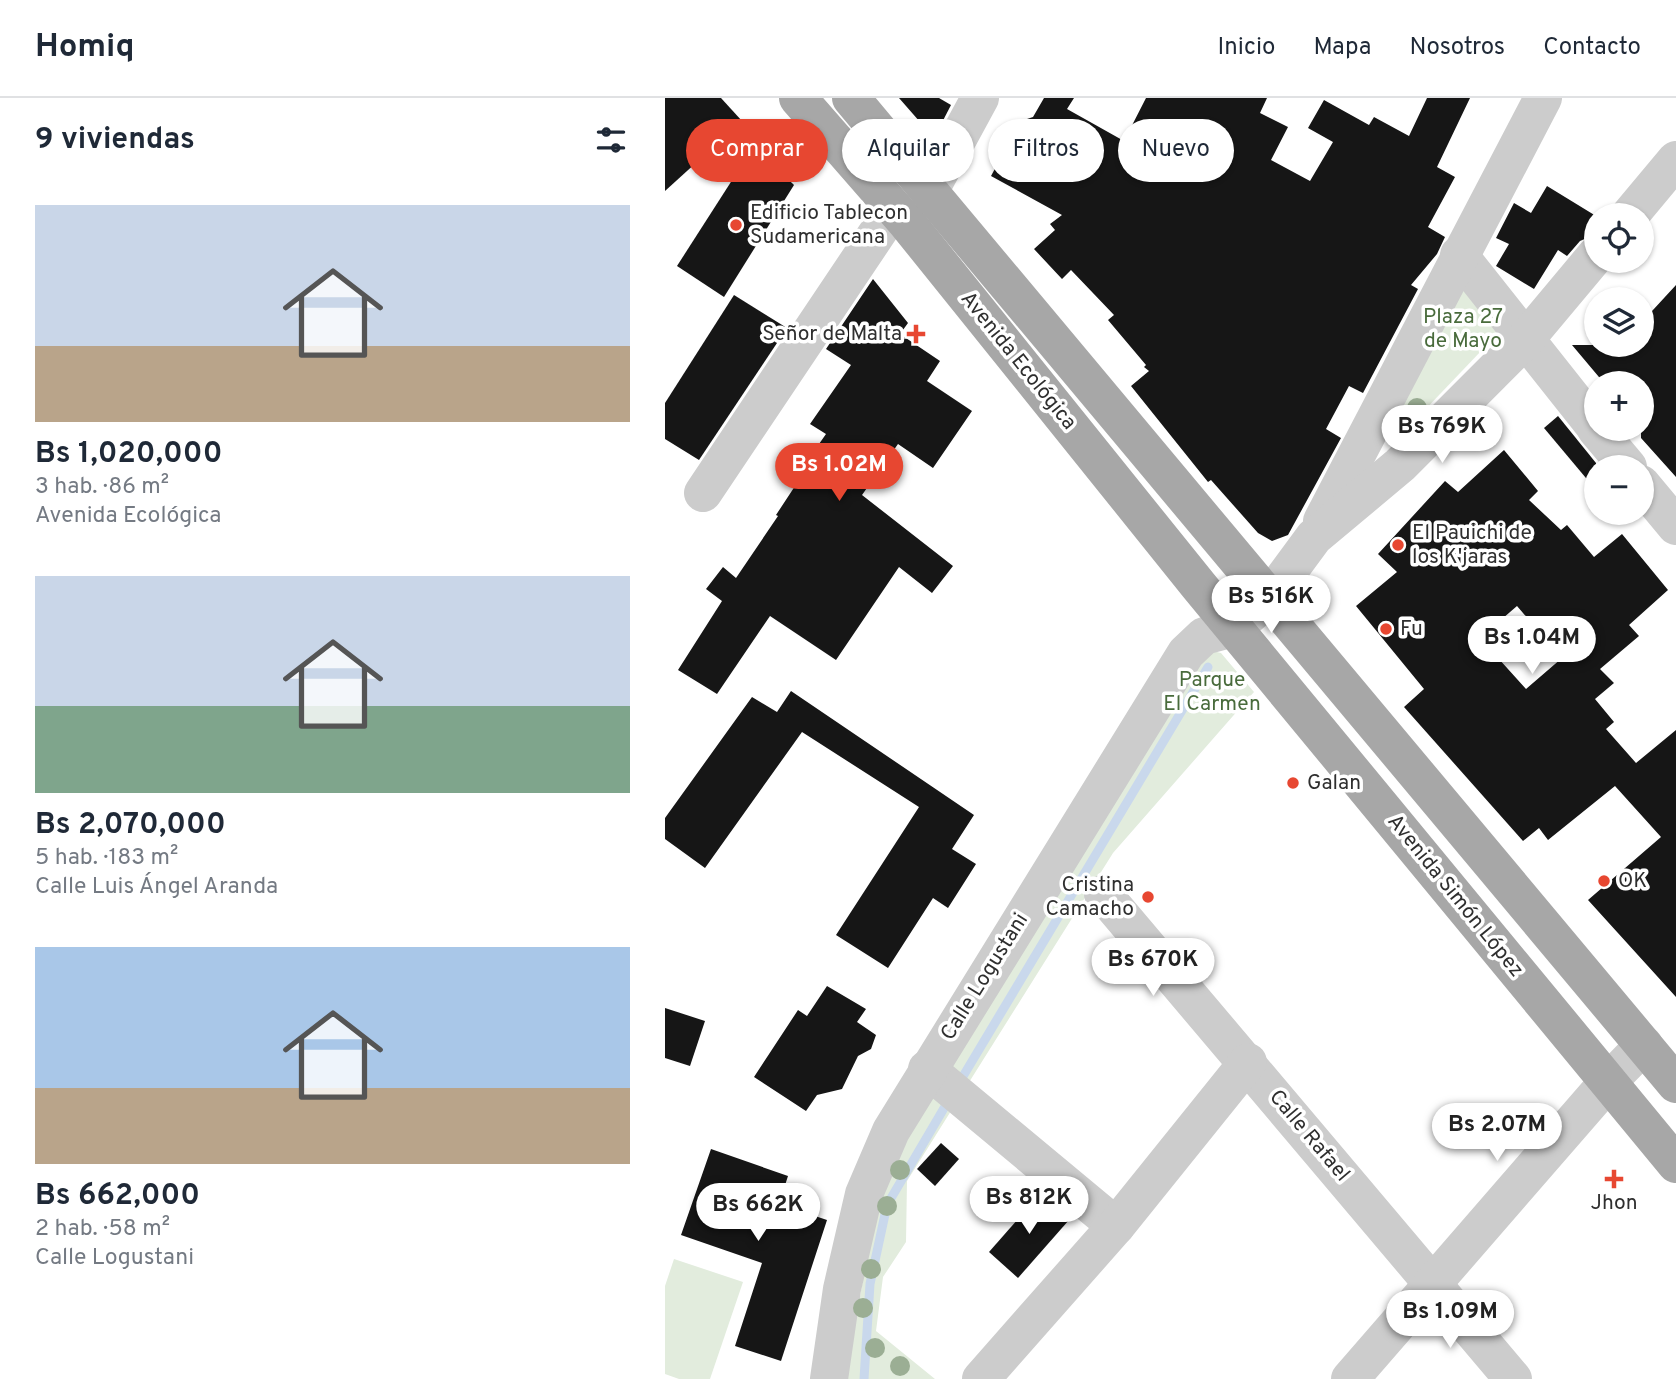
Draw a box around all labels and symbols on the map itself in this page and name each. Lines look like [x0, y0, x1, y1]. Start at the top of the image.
place label: Edificio Tablecon Sudamericana [750, 200, 908, 251]
marker: Edificio Tablecon Sudamericana [728, 217, 744, 233]
street label: Avenida Ecológica [954, 286, 1082, 436]
park label: Plaza 27 de Mayo [1423, 304, 1503, 355]
place label: Señor de Malta [762, 321, 902, 348]
marker: Señor de Malta [908, 326, 924, 342]
pin: Bs 769K [1377, 406, 1507, 465]
pin: Bs 1.02M [767, 444, 911, 503]
place label: El Pauichi de los K'jaras [1412, 520, 1532, 571]
marker: El Pauichi de los K'jaras [1390, 537, 1406, 553]
pin: Bs 516K [1206, 575, 1336, 635]
place label: Fu [1400, 616, 1423, 643]
pin: Bs 1.04M [1460, 616, 1604, 676]
marker: Fu [1378, 621, 1394, 637]
park label: Parque El Carmen [1163, 667, 1261, 718]
place label: Galan [1307, 770, 1361, 797]
marker: Galan [1285, 775, 1301, 791]
street label: Avenida Simón López [1381, 809, 1529, 983]
place label: OK [1618, 868, 1647, 895]
place label: Cristina Camacho [1045, 872, 1134, 923]
marker: OK [1596, 873, 1612, 889]
marker: Cristina Camacho [1140, 889, 1156, 905]
street label: Calle Logustani [935, 908, 1035, 1046]
pin: Bs 670K [1088, 939, 1218, 998]
street label: Calle Rafael [1263, 1085, 1355, 1187]
pin: Bs 2.07M [1425, 1104, 1569, 1163]
marker: Jhon [1606, 1171, 1622, 1187]
pin: Bs 812K [964, 1176, 1094, 1236]
pin: Bs 662K [693, 1184, 823, 1243]
place label: Jhon [1590, 1190, 1638, 1217]
pin: Bs 1.09M [1378, 1290, 1522, 1350]

